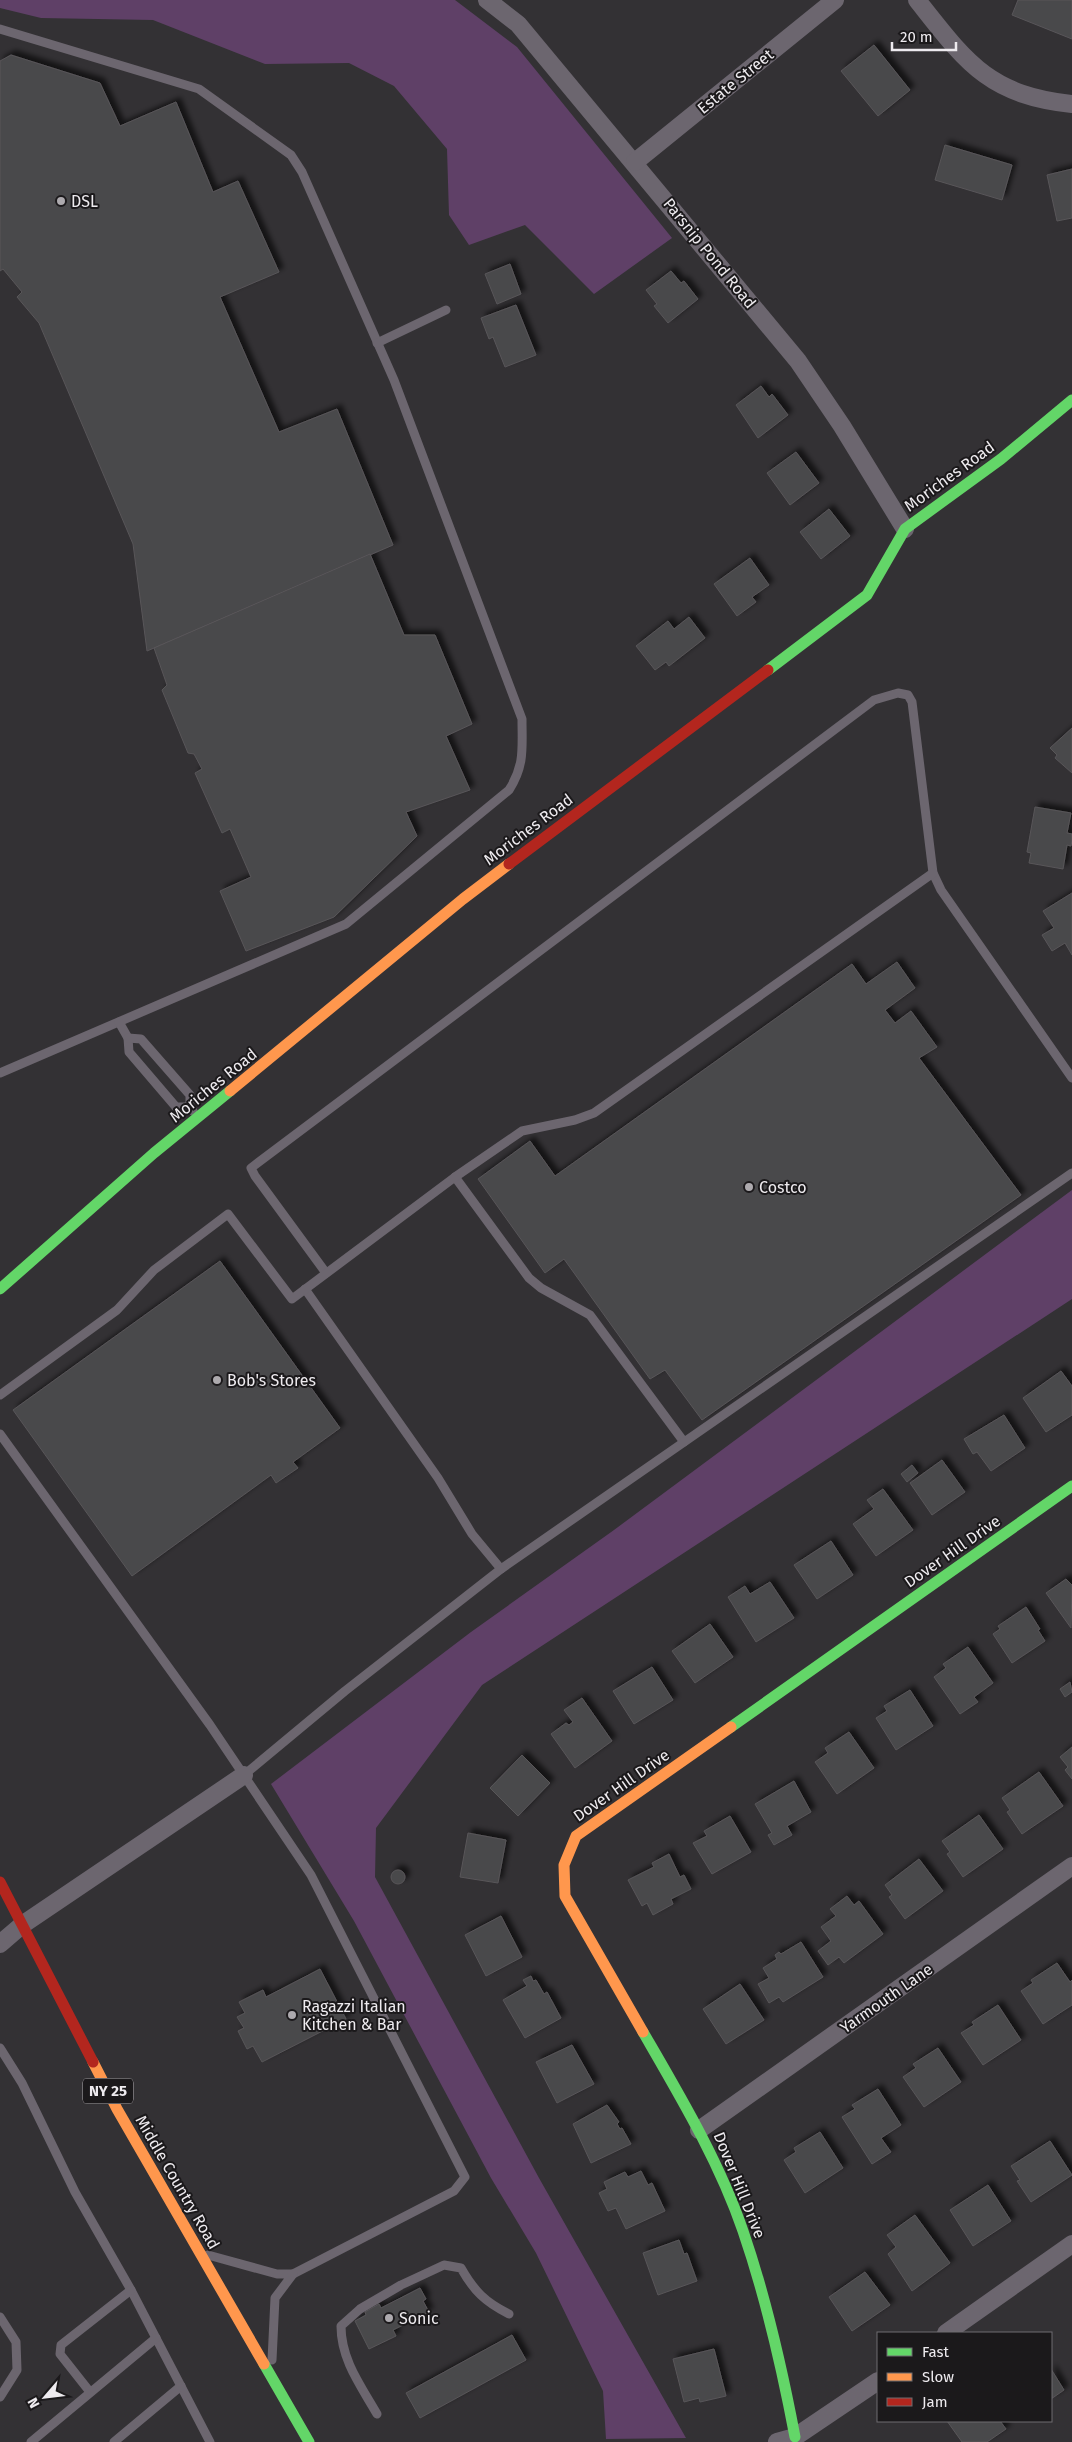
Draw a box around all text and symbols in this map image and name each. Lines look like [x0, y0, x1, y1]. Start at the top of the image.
scale bar [892, 20, 956, 52]
text: 20 m [900, 28, 933, 46]
street label: Estate Street [693, 45, 777, 118]
place label: DSL [71, 192, 98, 211]
street label: Parsnip Pond Road [659, 194, 760, 312]
marker: DSL [55, 195, 67, 207]
street label: Moriches Road [900, 437, 998, 515]
street label: Moriches Road [480, 790, 577, 869]
street label: Moriches Road [166, 1044, 261, 1126]
place label: Costco [759, 1178, 807, 1197]
marker: Costco [743, 1181, 755, 1193]
place label: Bob's Stores [227, 1371, 316, 1390]
marker: Bob's Stores [211, 1374, 223, 1386]
street label: Dover Hill Drive [901, 1511, 1004, 1592]
street label: Dover Hill Drive [570, 1745, 673, 1826]
street label: Yarmouth Lane [836, 1959, 936, 2037]
place label: Ragazzi Italian Kitchen & Bar [302, 1997, 406, 2034]
marker: Ragazzi Italian Kitchen & Bar [286, 2009, 298, 2021]
road number: NY 25 [83, 2078, 133, 2104]
street label: Middle Country Road [132, 2112, 224, 2253]
street label: Dover Hill Drive [710, 2129, 770, 2241]
place label: Sonic [399, 2309, 439, 2328]
marker: Sonic [383, 2312, 395, 2324]
legend [877, 2332, 1052, 2422]
text: Fast [922, 2343, 949, 2361]
text: Slow [922, 2368, 954, 2386]
north arrow [20, 2372, 70, 2422]
text: Jam [922, 2393, 948, 2411]
text: N [24, 2395, 44, 2411]

